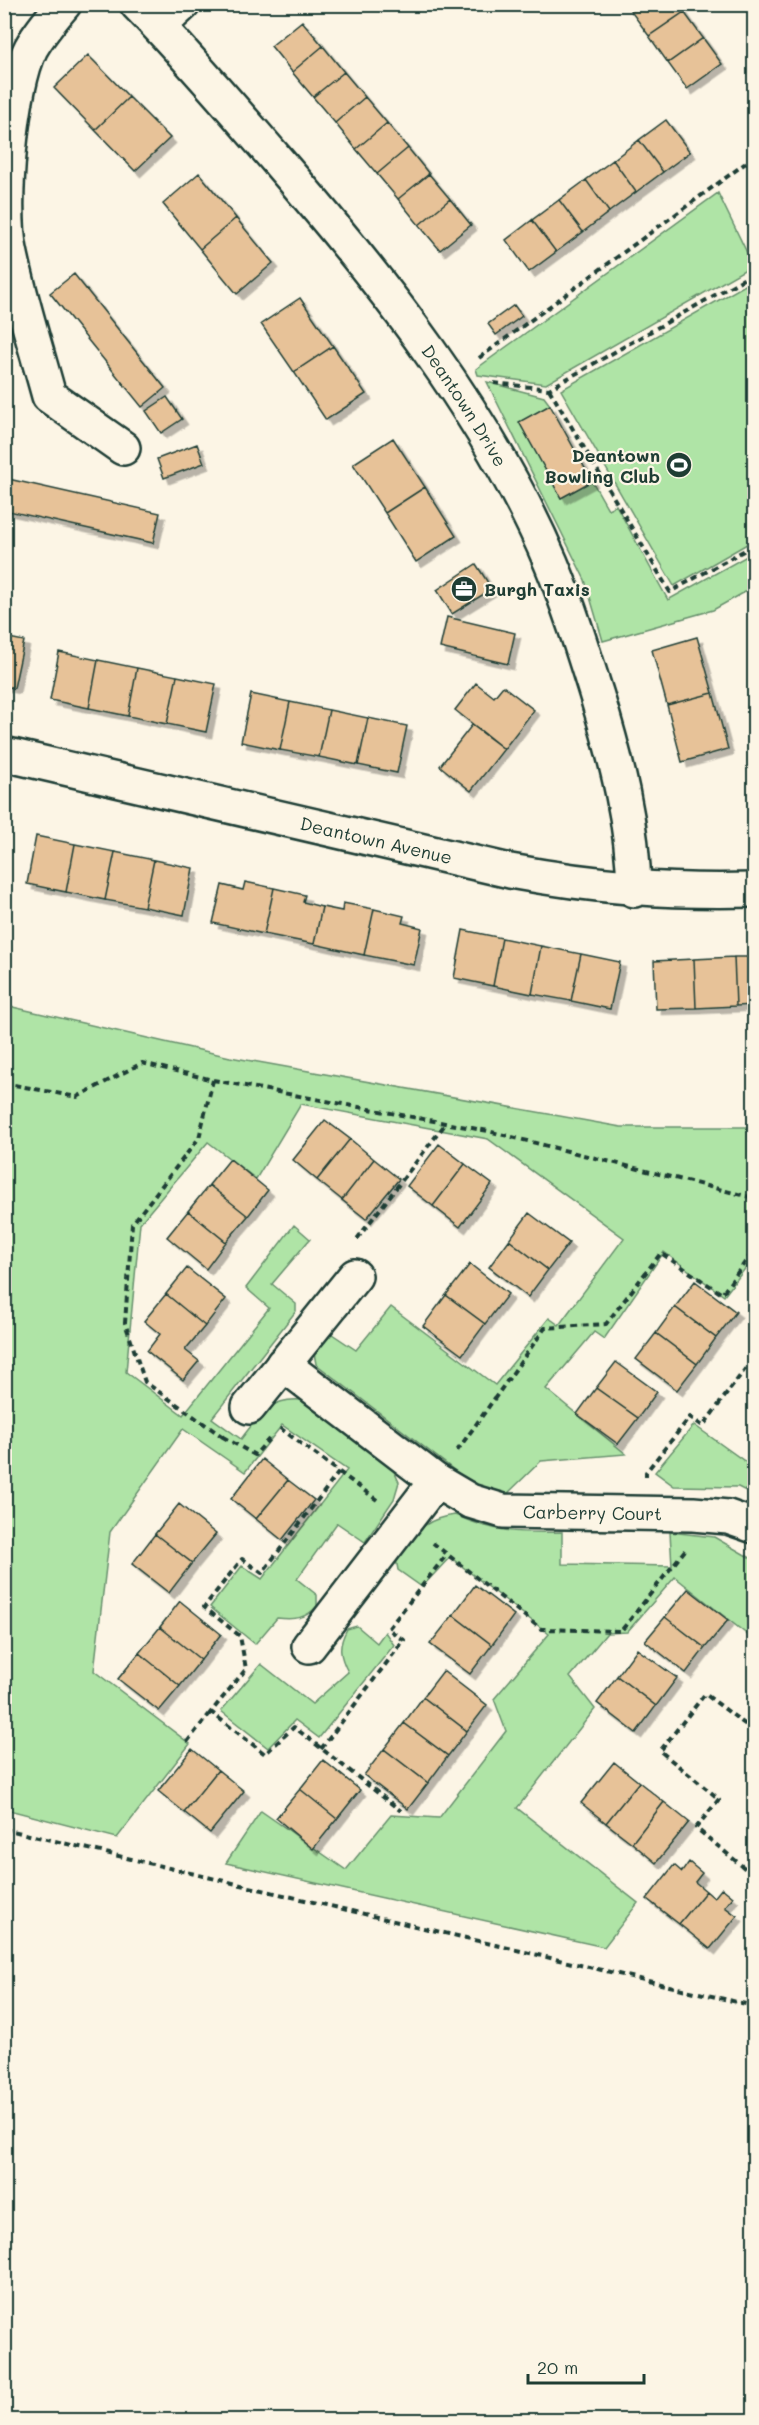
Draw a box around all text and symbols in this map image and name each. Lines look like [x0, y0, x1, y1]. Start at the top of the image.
street label: Deantown Drive [416, 340, 513, 471]
place label: Deantown Bowling Club [545, 443, 660, 488]
sports icon: Deantown Bowling Club [664, 450, 694, 480]
office icon: Burgh Taxis [449, 574, 479, 604]
place label: Burgh Taxis [484, 577, 590, 601]
street label: Deantown Avenue [298, 811, 455, 869]
street label: Carberry Court [523, 1499, 662, 1526]
scale bar [528, 2347, 644, 2385]
text: 20 m [537, 2355, 578, 2379]

